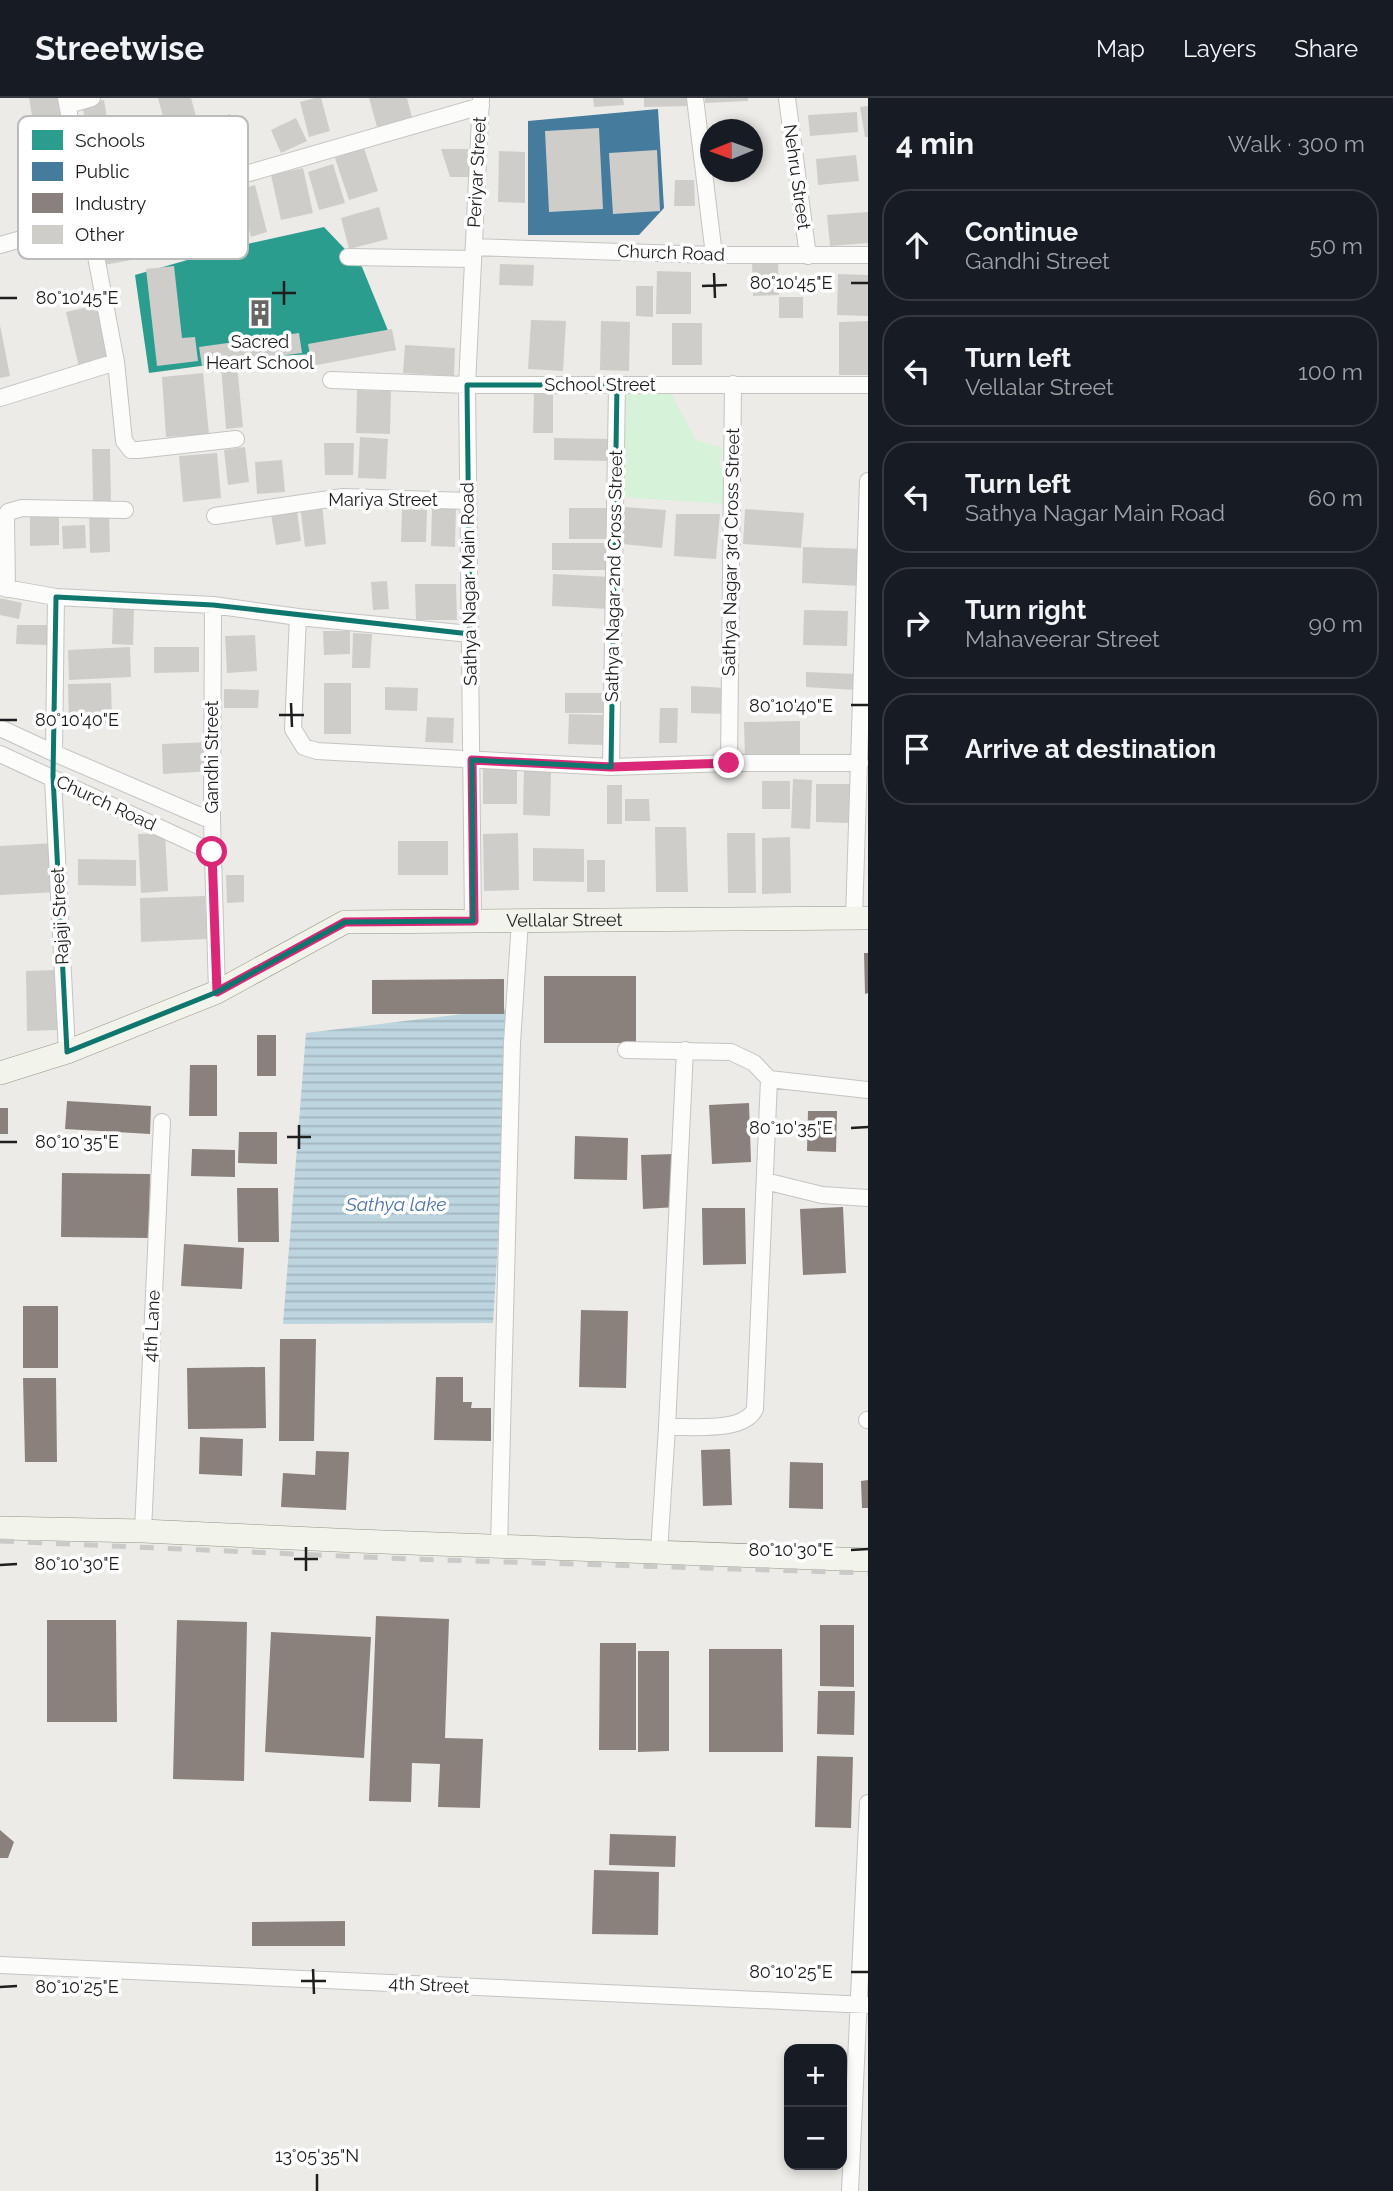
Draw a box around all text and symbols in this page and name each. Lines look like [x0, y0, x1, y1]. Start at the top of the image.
text: Streetwise [35, 29, 204, 68]
text: Map [1096, 34, 1145, 63]
text: Layers [1183, 34, 1256, 63]
text: Share [1294, 34, 1358, 63]
legend [18, 116, 248, 259]
street label: Periyar Street [463, 116, 490, 228]
north arrow [700, 119, 763, 182]
street label: Nehru Street [780, 123, 815, 231]
text: 4 min [896, 126, 974, 161]
text: Schools [75, 129, 145, 151]
text: Walk · 300 m [1228, 130, 1365, 157]
text: Public [75, 160, 130, 182]
text: Industry [75, 192, 146, 214]
text: Continue [965, 217, 1078, 247]
text: Other [75, 223, 125, 245]
icon: ahead [898, 226, 936, 264]
text: 50 m [1309, 232, 1363, 259]
street label: Church Road [617, 240, 725, 265]
text: Gandhi Street [965, 247, 1110, 274]
text: 80°10'45"E [750, 272, 832, 293]
text: 80°10'45"E [36, 287, 118, 308]
building icon: Sacred Heart School [245, 298, 275, 328]
place label: Sacred Heart School [206, 331, 314, 373]
text: Turn left [965, 343, 1071, 373]
icon: left [898, 352, 936, 390]
text: 100 m [1298, 358, 1363, 385]
text: Vellalar Street [965, 373, 1114, 400]
street label: School Street [544, 374, 656, 395]
street label: Sathya Nagar 3rd Cross Street [718, 428, 743, 676]
street label: Sathya Nagar 2nd Cross Street [601, 450, 626, 702]
text: Turn left [965, 469, 1071, 499]
icon: left [898, 478, 936, 516]
street label: Sathya Nagar Main Road [456, 482, 481, 686]
text: 60 m [1308, 484, 1363, 511]
street label: Mariya Street [328, 489, 438, 510]
text: Sathya Nagar Main Road [965, 499, 1225, 526]
text: Turn right [965, 595, 1086, 625]
icon: right [898, 604, 936, 642]
text: 90 m [1308, 610, 1363, 637]
text: Mahaveerar Street [965, 625, 1160, 652]
text: 80°10'40"E [749, 695, 833, 716]
street label: Gandhi Street [201, 700, 222, 814]
text: 80°10'40"E [35, 709, 119, 730]
icon: arrive [898, 730, 936, 768]
text: Arrive at destination [965, 734, 1216, 764]
route end [713, 747, 744, 778]
street label: Church Road [53, 770, 159, 835]
route start [196, 836, 227, 867]
street label: Rajaji Street [46, 867, 73, 965]
street label: Vellalar Street [506, 909, 623, 931]
text: 80°10'35"E [749, 1117, 833, 1138]
text: 80°10'35"E [35, 1131, 119, 1152]
water label: Sathya lake [345, 1193, 446, 1215]
street label: 4th Lane [139, 1289, 164, 1363]
text: 80°10'30"E [749, 1539, 833, 1560]
text: 80°10'30"E [35, 1553, 119, 1574]
text: 80°10'25"E [749, 1961, 833, 1982]
street label: 4th Street [388, 1972, 470, 1997]
text: 80°10'25"E [35, 1976, 119, 1997]
map controls [784, 2044, 847, 2170]
button: + [784, 2044, 847, 2107]
button: − [784, 2107, 847, 2170]
text: 13°05'35"N [275, 2145, 359, 2166]

